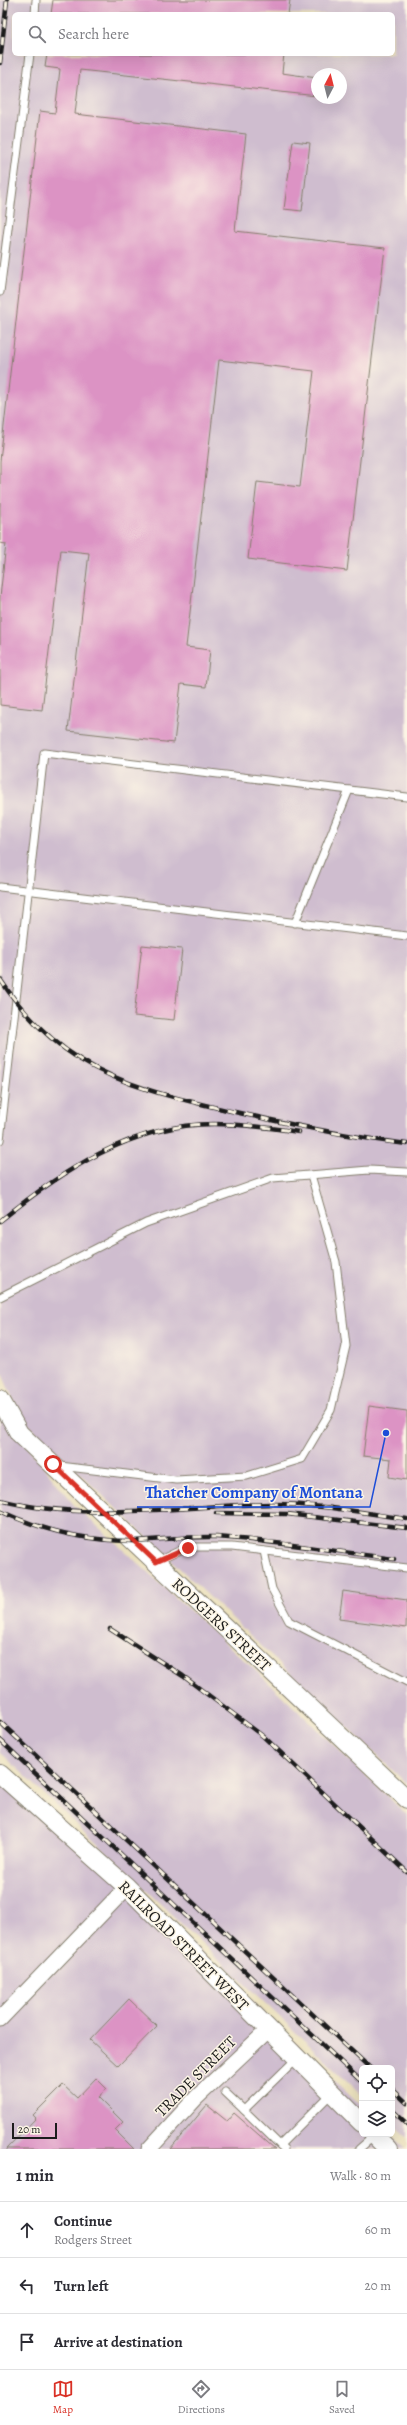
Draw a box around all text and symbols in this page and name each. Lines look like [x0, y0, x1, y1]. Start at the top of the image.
search box [12, 12, 395, 56]
icon: search [26, 23, 48, 45]
text: Search here [58, 24, 129, 44]
north arrow [311, 68, 347, 104]
route start [44, 1455, 62, 1473]
callout: Thatcher Company of Montana [137, 1478, 370, 1507]
text: Thatcher Company of Montana [145, 1481, 364, 1504]
route end [179, 1539, 197, 1557]
street label: RODGERS STREET [167, 1573, 276, 1677]
street label: RAILROAD STREET WEST [113, 1876, 254, 2016]
street label: TRADE STREET [150, 2031, 241, 2122]
map controls [359, 2065, 395, 2137]
button: locate [359, 2065, 395, 2101]
button: layers [359, 2101, 395, 2137]
scale bar [12, 2121, 57, 2140]
text: 20 m [18, 2122, 40, 2137]
text: 1 min [16, 2164, 54, 2187]
text: Walk · 80 m [330, 2167, 391, 2184]
text: Continue [54, 2211, 112, 2231]
icon: ahead [16, 2219, 38, 2241]
text: 60 m [365, 2221, 391, 2238]
text: Rodgers Street [54, 2231, 132, 2248]
icon: left [16, 2275, 38, 2297]
text: Turn left [54, 2276, 109, 2296]
text: 20 m [365, 2277, 391, 2294]
icon: arrive [16, 2331, 38, 2353]
text: Arrive at destination [54, 2332, 183, 2352]
tab: Map [52, 2378, 74, 2417]
tab: Directions [178, 2378, 225, 2417]
tab: Saved [329, 2378, 355, 2417]

